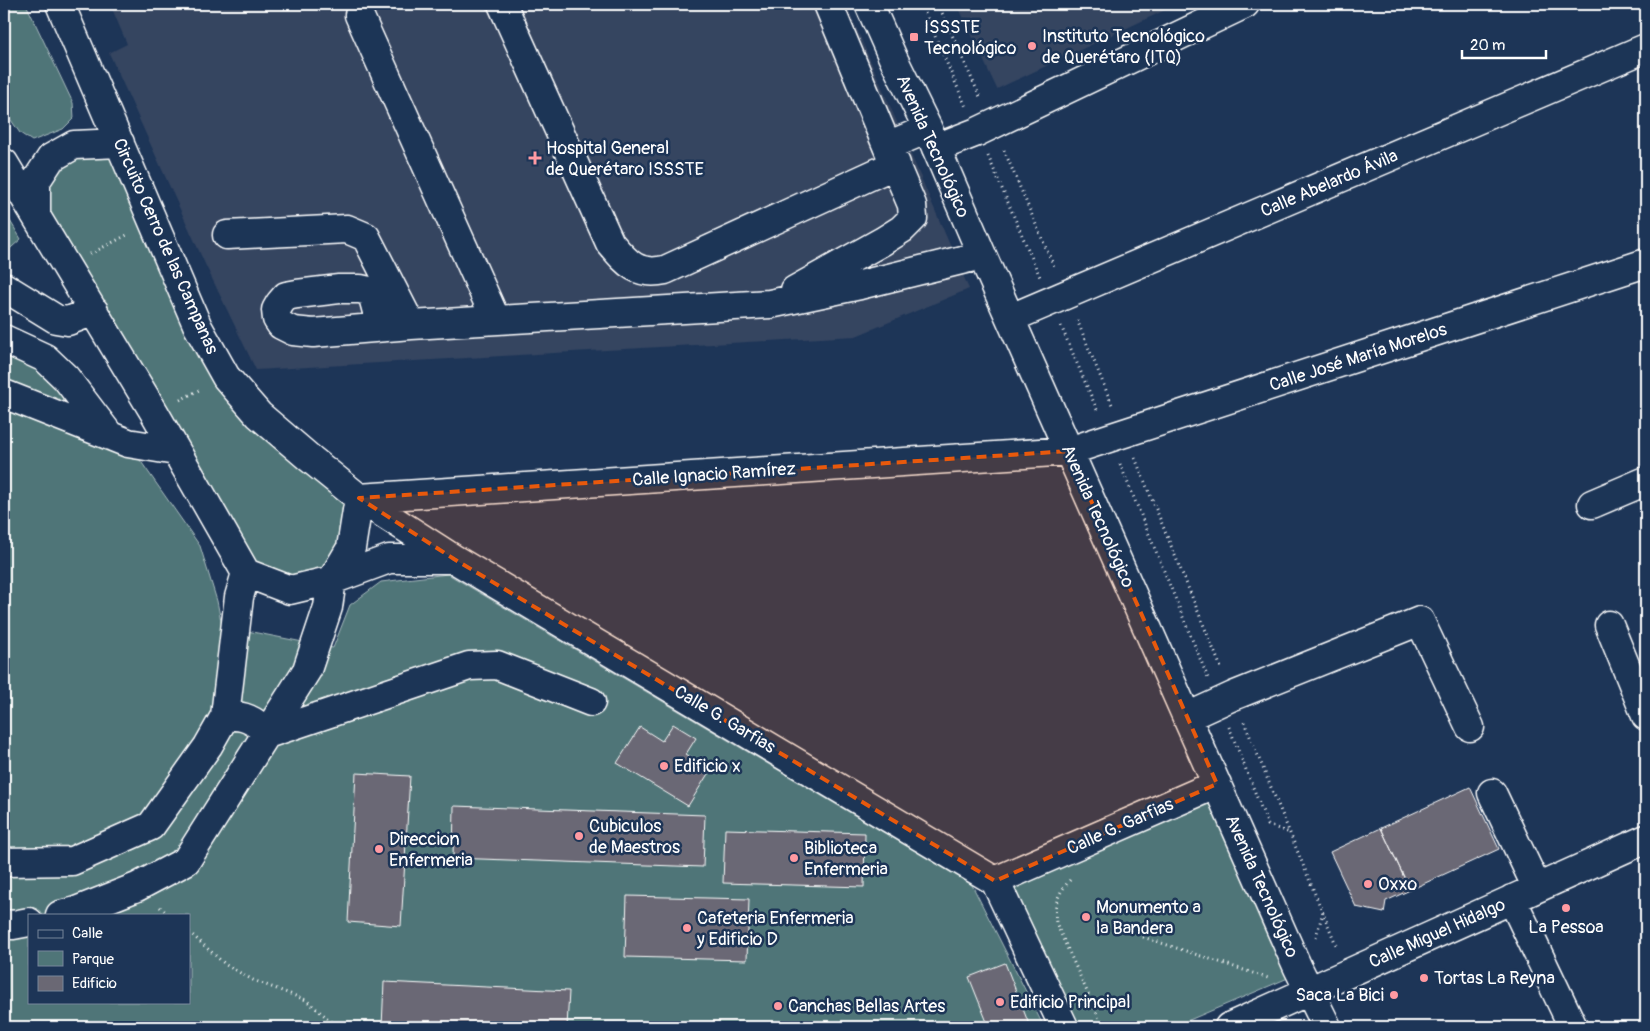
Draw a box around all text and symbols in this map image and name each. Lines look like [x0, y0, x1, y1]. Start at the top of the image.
place label: ISSSTE Tecnológico [924, 16, 1017, 60]
place label: Instituto Tecnológico de Querétaro (ITQ) [1042, 25, 1205, 69]
scale bar [1462, 28, 1546, 60]
marker: ISSSTE Tecnológico [908, 31, 920, 43]
text: 20 m [1470, 36, 1505, 55]
marker: Instituto Tecnológico de Querétaro (ITQ) [1026, 40, 1038, 52]
street label: Avenida Tecnológico [891, 71, 975, 222]
street label: Circuito Cerro de las Campanas [107, 135, 224, 358]
place label: Hospital General de Querétaro ISSSTE [546, 137, 704, 181]
street label: Calle Abelardo Ávila [1257, 144, 1401, 223]
marker: Hospital General de Querétaro ISSSTE [528, 151, 542, 165]
street label: Calle José María Morelos [1266, 318, 1450, 397]
street label: Avenida Tecnológico [1056, 441, 1140, 592]
street label: Calle Ignacio Ramírez [632, 457, 796, 492]
street label: Calle G. Garfias [670, 680, 780, 759]
place label: Edificio x [674, 755, 741, 778]
marker: Edificio x [658, 760, 670, 772]
street label: Calle G. Garfias [1063, 793, 1177, 860]
street label: Avenida Tecnológico [1220, 811, 1304, 962]
place label: Cubiculos de Maestros [589, 815, 680, 859]
place label: Direccion Enfermeria [389, 828, 473, 872]
marker: Cubiculos de Maestros [573, 830, 585, 842]
place label: Biblioteca Enfermeria [804, 837, 888, 881]
marker: Direccion Enfermeria [373, 843, 385, 855]
marker: Biblioteca Enfermeria [788, 852, 800, 864]
place label: Oxxo [1378, 873, 1417, 896]
marker: Oxxo [1362, 878, 1374, 890]
street label: Calle Miguel Hidalgo [1365, 893, 1509, 974]
place label: Monumento a la Bandera [1096, 896, 1201, 940]
marker: La Pessoa [1560, 902, 1572, 914]
place label: Cafeteria Enfermeria y Edificio D [696, 907, 854, 951]
marker: Monumento a la Bandera [1080, 911, 1092, 923]
legend [28, 914, 190, 1004]
place label: La Pessoa [1528, 916, 1604, 939]
marker: Cafeteria Enfermeria y Edificio D [681, 922, 693, 934]
text: Calle [72, 924, 103, 943]
text: Parque [72, 950, 115, 969]
place label: Tortas La Reyna [1434, 967, 1555, 990]
marker: Tortas La Reyna [1418, 972, 1430, 984]
text: Edificio [72, 974, 117, 993]
place label: Saca La Bici [1296, 984, 1384, 1007]
marker: Saca La Bici [1388, 989, 1400, 1001]
place label: Edificio Principal [1010, 991, 1131, 1014]
place label: Canchas Bellas Artes [788, 995, 945, 1018]
marker: Edificio Principal [994, 996, 1006, 1008]
marker: Canchas Bellas Artes [772, 1000, 784, 1012]

